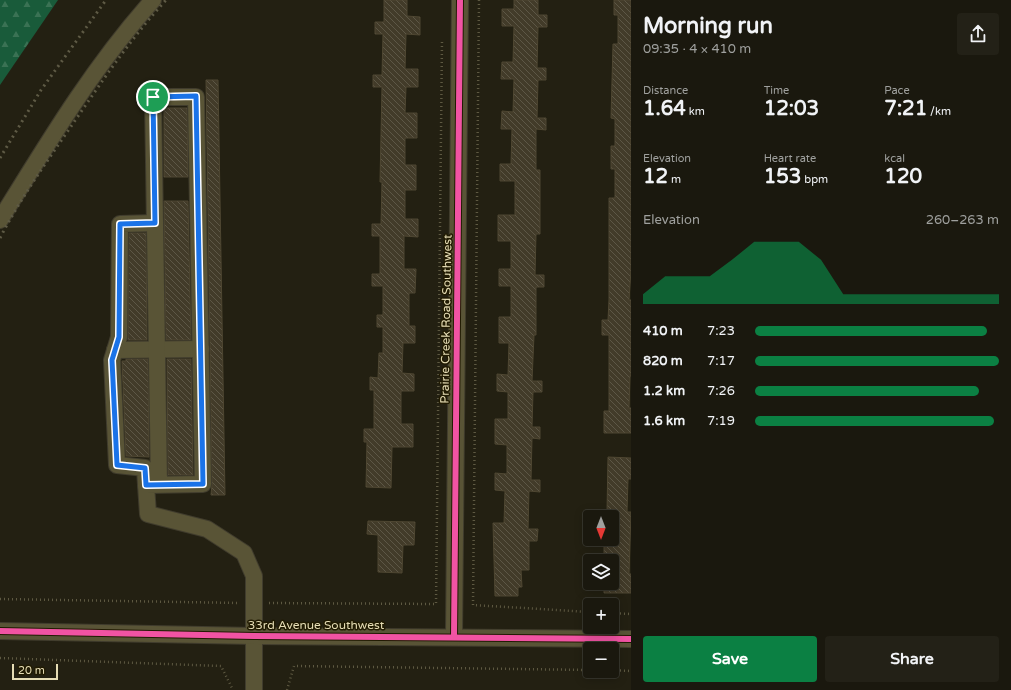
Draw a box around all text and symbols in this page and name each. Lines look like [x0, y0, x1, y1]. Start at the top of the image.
text: Morning run [643, 13, 773, 39]
button: share [957, 13, 999, 55]
text: 09:35 · 4 × 410 m [643, 41, 751, 57]
pin [136, 80, 170, 114]
text: Distance [643, 84, 688, 97]
text: Time [764, 84, 789, 97]
text: Pace [884, 84, 910, 97]
icon: arrive [142, 86, 164, 108]
text: 1.64 [643, 97, 686, 121]
text: 12:03 [764, 97, 819, 121]
text: 7:21 [884, 97, 927, 121]
text: km [686, 105, 705, 118]
text: /km [927, 105, 951, 118]
text: Elevation [643, 152, 691, 165]
text: Heart rate [764, 152, 816, 165]
text: kcal [884, 152, 905, 165]
text: 12 [643, 165, 668, 189]
text: 153 [764, 165, 801, 189]
text: 120 [884, 165, 922, 189]
text: m [668, 173, 681, 186]
text: bpm [801, 173, 828, 186]
text: Elevation [643, 212, 700, 228]
text: 260–263 m [926, 212, 999, 228]
street label: Prairie Creek Road Southwest [438, 234, 454, 404]
text: 410 m [643, 323, 683, 339]
text: 7:23 [707, 323, 735, 339]
text: 820 m [643, 353, 683, 369]
text: 7:17 [707, 353, 735, 369]
text: 1.2 km [643, 383, 685, 399]
text: 7:26 [707, 383, 735, 399]
text: 1.6 km [643, 413, 685, 429]
text: 7:19 [707, 413, 735, 429]
north arrow [583, 510, 619, 546]
map controls [583, 510, 619, 678]
button: layers [583, 554, 619, 590]
button: + [583, 598, 619, 634]
street label: 33rd Avenue Southwest [248, 618, 385, 632]
button: Save [643, 636, 817, 682]
button: Share [825, 636, 999, 682]
button: − [583, 642, 619, 678]
scale bar [12, 662, 58, 681]
text: 20 m [18, 664, 45, 677]

